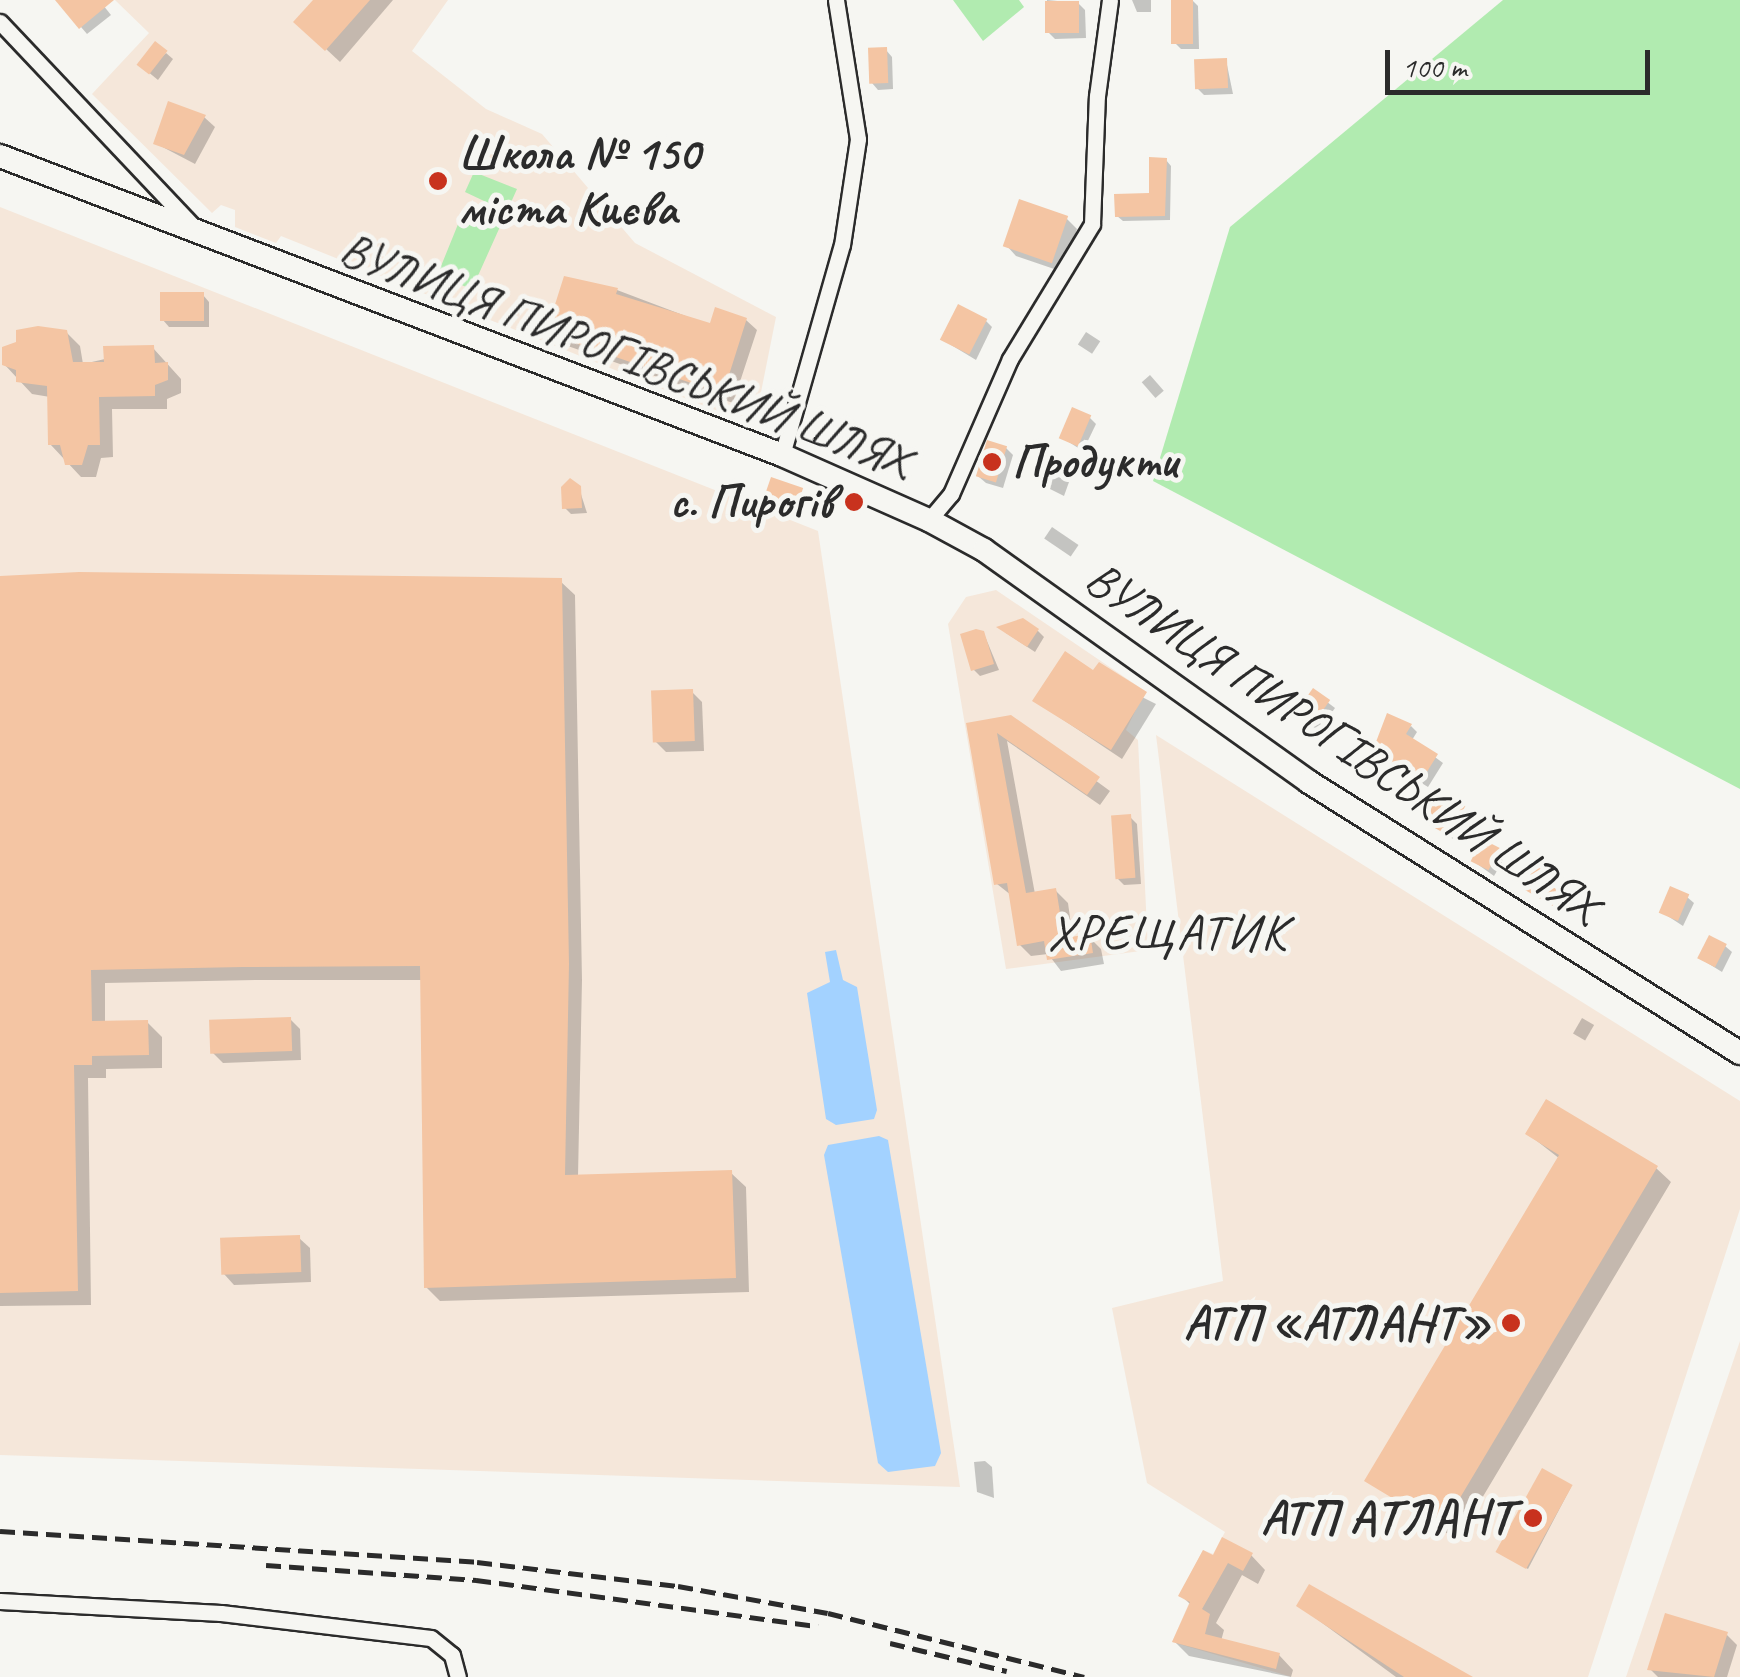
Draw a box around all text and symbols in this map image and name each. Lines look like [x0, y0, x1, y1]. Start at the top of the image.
scale bar [1390, 30, 1655, 92]
text: 100 m [1402, 48, 1467, 86]
place label: Школа № 150 міста Києва [458, 124, 699, 237]
marker: Школа № 150 міста Києва [427, 170, 449, 192]
street label: ВУЛИЦЯ ПИРОГІВСЬКИЙ ШЛЯХ [332, 220, 918, 490]
place label: Продукти [1012, 433, 1177, 491]
marker: Продукти [981, 451, 1003, 473]
place label: с. Пирогів [669, 473, 834, 531]
marker: с. Пирогів [843, 491, 865, 513]
street label: ВУЛИЦЯ ПИРОГІВСЬКИЙ ШЛЯХ [1075, 549, 1609, 935]
district label: ХРЕЩАТИК [1048, 903, 1288, 963]
place label: АТП «АТЛАНТ» [1184, 1294, 1491, 1352]
marker: АТП «АТЛАНТ» [1500, 1312, 1522, 1334]
place label: АТП АТЛАНТ [1271, 1489, 1513, 1547]
marker: АТП АТЛАНТ [1522, 1507, 1544, 1529]

